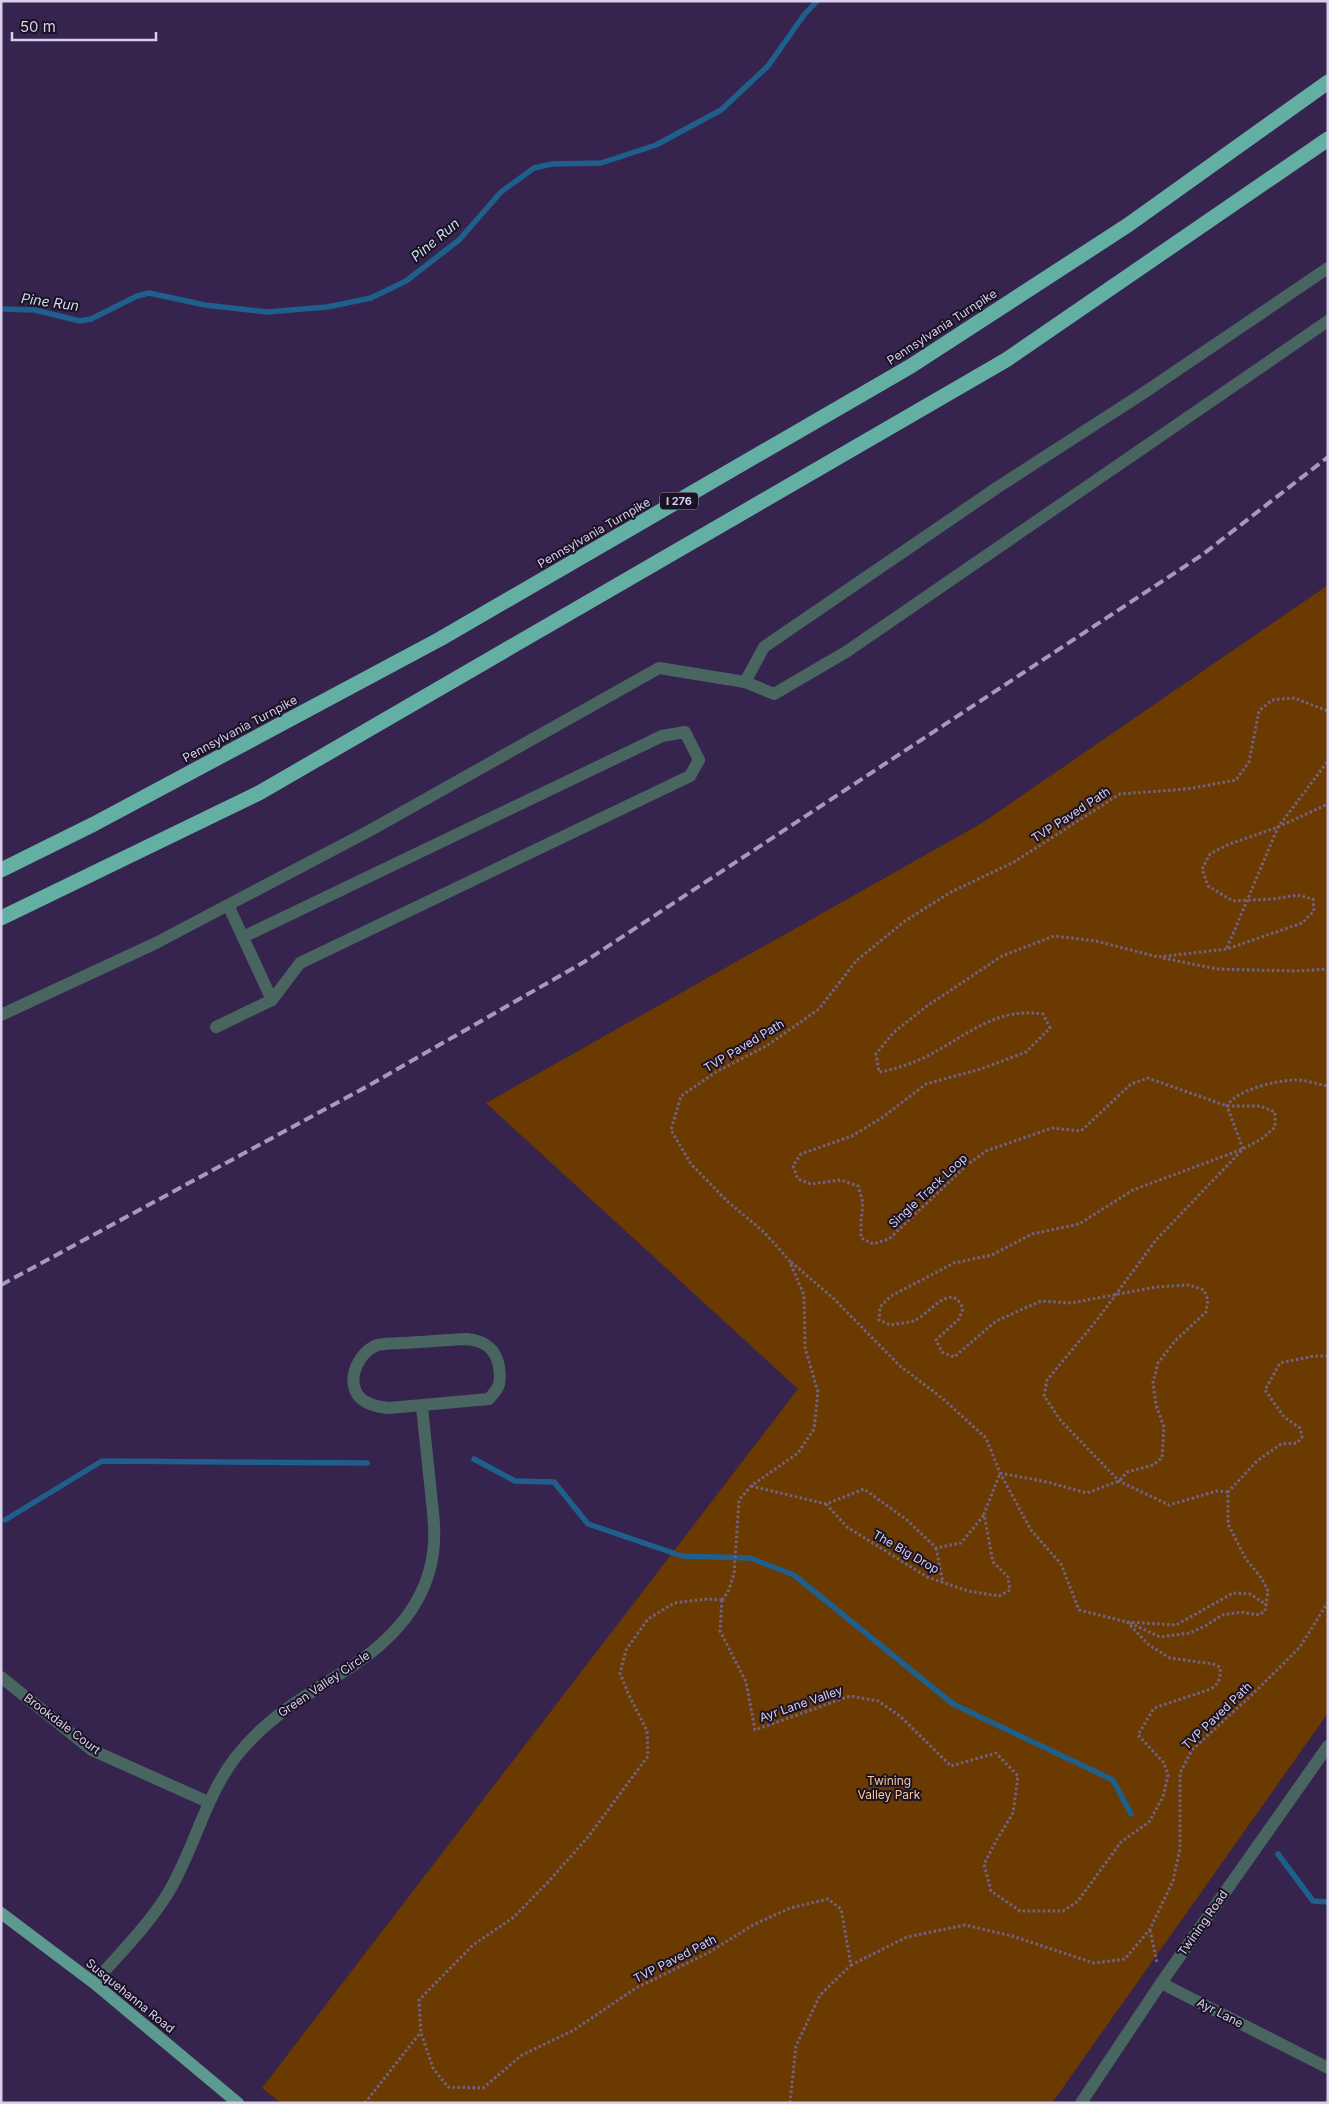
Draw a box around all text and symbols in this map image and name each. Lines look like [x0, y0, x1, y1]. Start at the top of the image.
scale bar [12, 10, 156, 42]
text: 50 m [20, 17, 56, 36]
water label: Pine Run [407, 214, 462, 265]
street label: Pennsylvania Turnpike [884, 286, 999, 368]
water label: Pine Run [20, 289, 80, 314]
road number: I 276 [660, 492, 698, 510]
street label: Pennsylvania Turnpike [535, 494, 653, 571]
street label: Pennsylvania Turnpike [180, 692, 300, 765]
street label: TVP Paved Path [1029, 784, 1113, 846]
street label: TVP Paved Path [701, 1016, 787, 1075]
street label: Single Track Loop [885, 1150, 970, 1231]
street label: The Big Drop [870, 1527, 942, 1577]
street label: Green Valley Circle [275, 1647, 373, 1720]
street label: TVP Paved Path [1179, 1679, 1255, 1753]
street label: Ayr Lane Valley [757, 1682, 845, 1725]
street label: Brookdale Court [21, 1690, 104, 1757]
park label: Twining Valley Park [858, 1773, 921, 1802]
street label: Twining Road [1175, 1887, 1231, 1958]
street label: TVP Paved Path [631, 1931, 719, 1986]
street label: Susquehanna Road [83, 1955, 178, 2036]
street label: Ayr Lane [1195, 1995, 1246, 2031]

